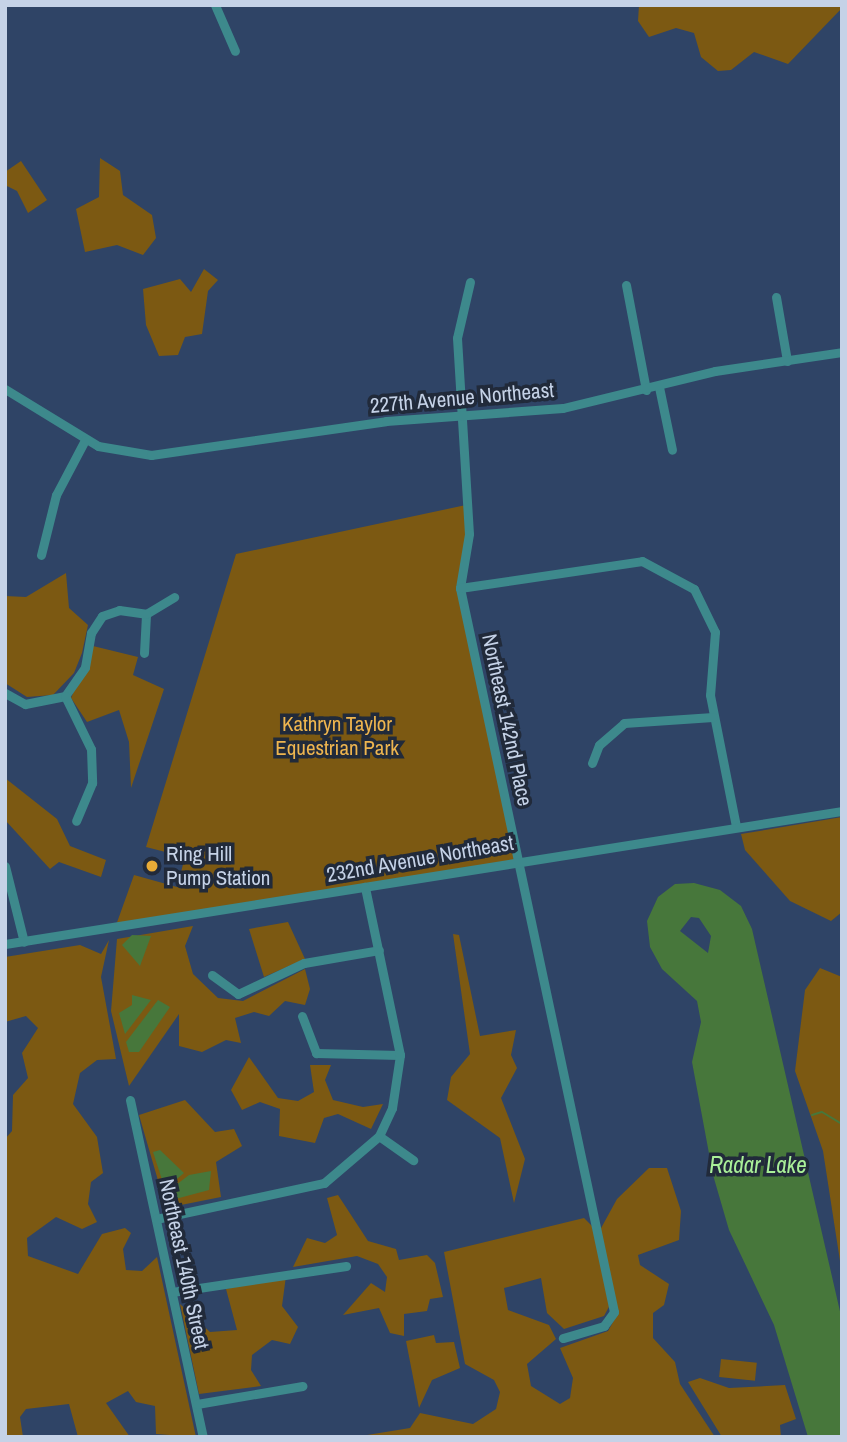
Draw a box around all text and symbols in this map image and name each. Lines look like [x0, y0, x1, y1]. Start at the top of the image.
street label: 227th Avenue Northeast [369, 377, 555, 419]
street label: Northeast 142nd Place [476, 632, 538, 808]
park label: Kathryn Taylor Equestrian Park [275, 711, 399, 761]
street label: 232nd Avenue Northeast [324, 830, 516, 888]
place label: Ring Hill Pump Station [166, 841, 270, 891]
marker: Ring Hill Pump Station [144, 858, 160, 874]
water label: Radar Lake [709, 1151, 807, 1179]
street label: Northeast 140th Street [154, 1177, 214, 1351]

